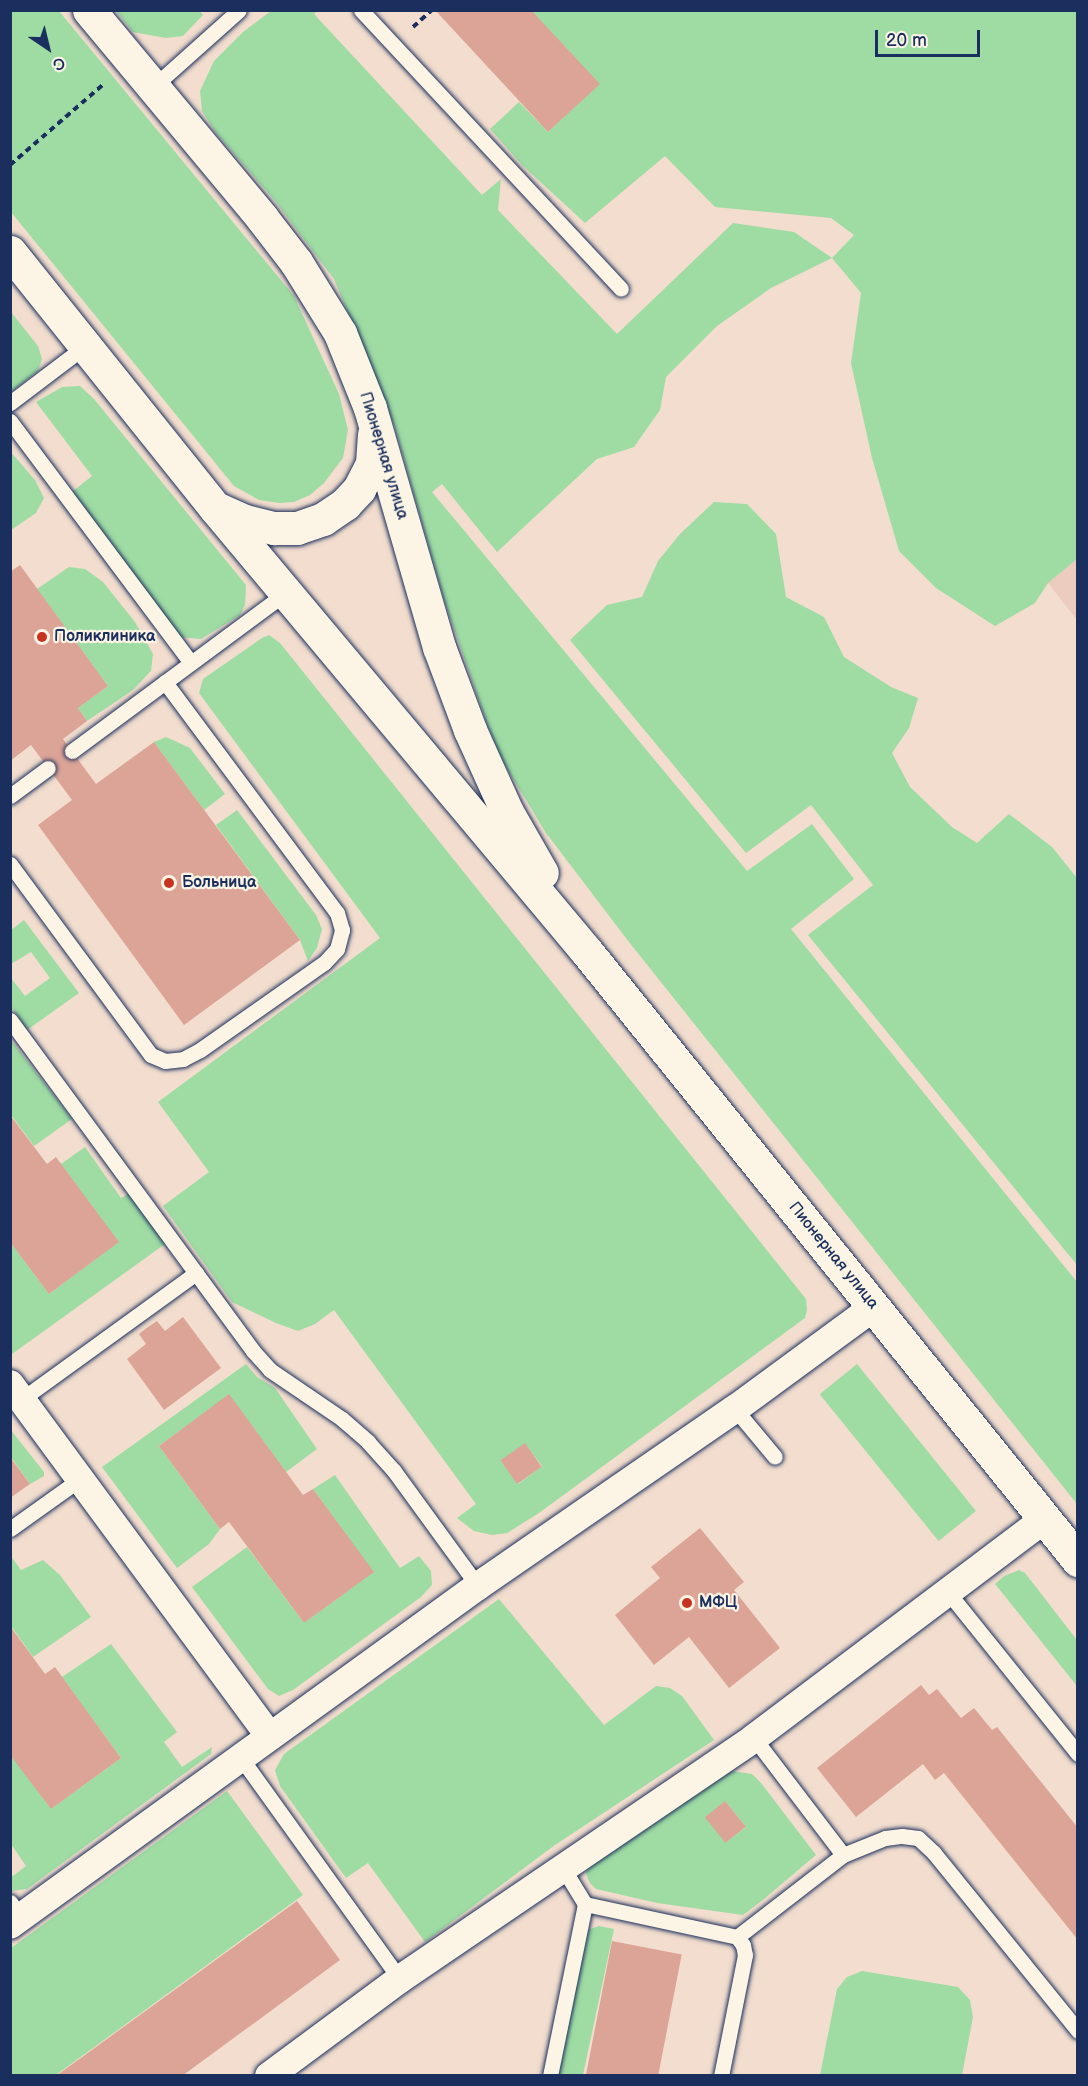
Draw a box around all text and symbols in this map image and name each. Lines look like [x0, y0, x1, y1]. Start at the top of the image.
north arrow [18, 18, 78, 78]
scale bar [878, 18, 983, 56]
text: 20 m [886, 30, 927, 51]
text: С [49, 52, 69, 74]
street label: Пионерная улица [354, 390, 412, 522]
place label: Поликлиника [54, 627, 155, 647]
marker: Поликлиника [35, 630, 49, 644]
place label: Больница [182, 873, 256, 893]
marker: Больница [160, 874, 178, 892]
street label: Пионерная улица [784, 1199, 882, 1313]
place label: МФЦ [699, 1593, 737, 1613]
marker: МФЦ [680, 1596, 694, 1610]

